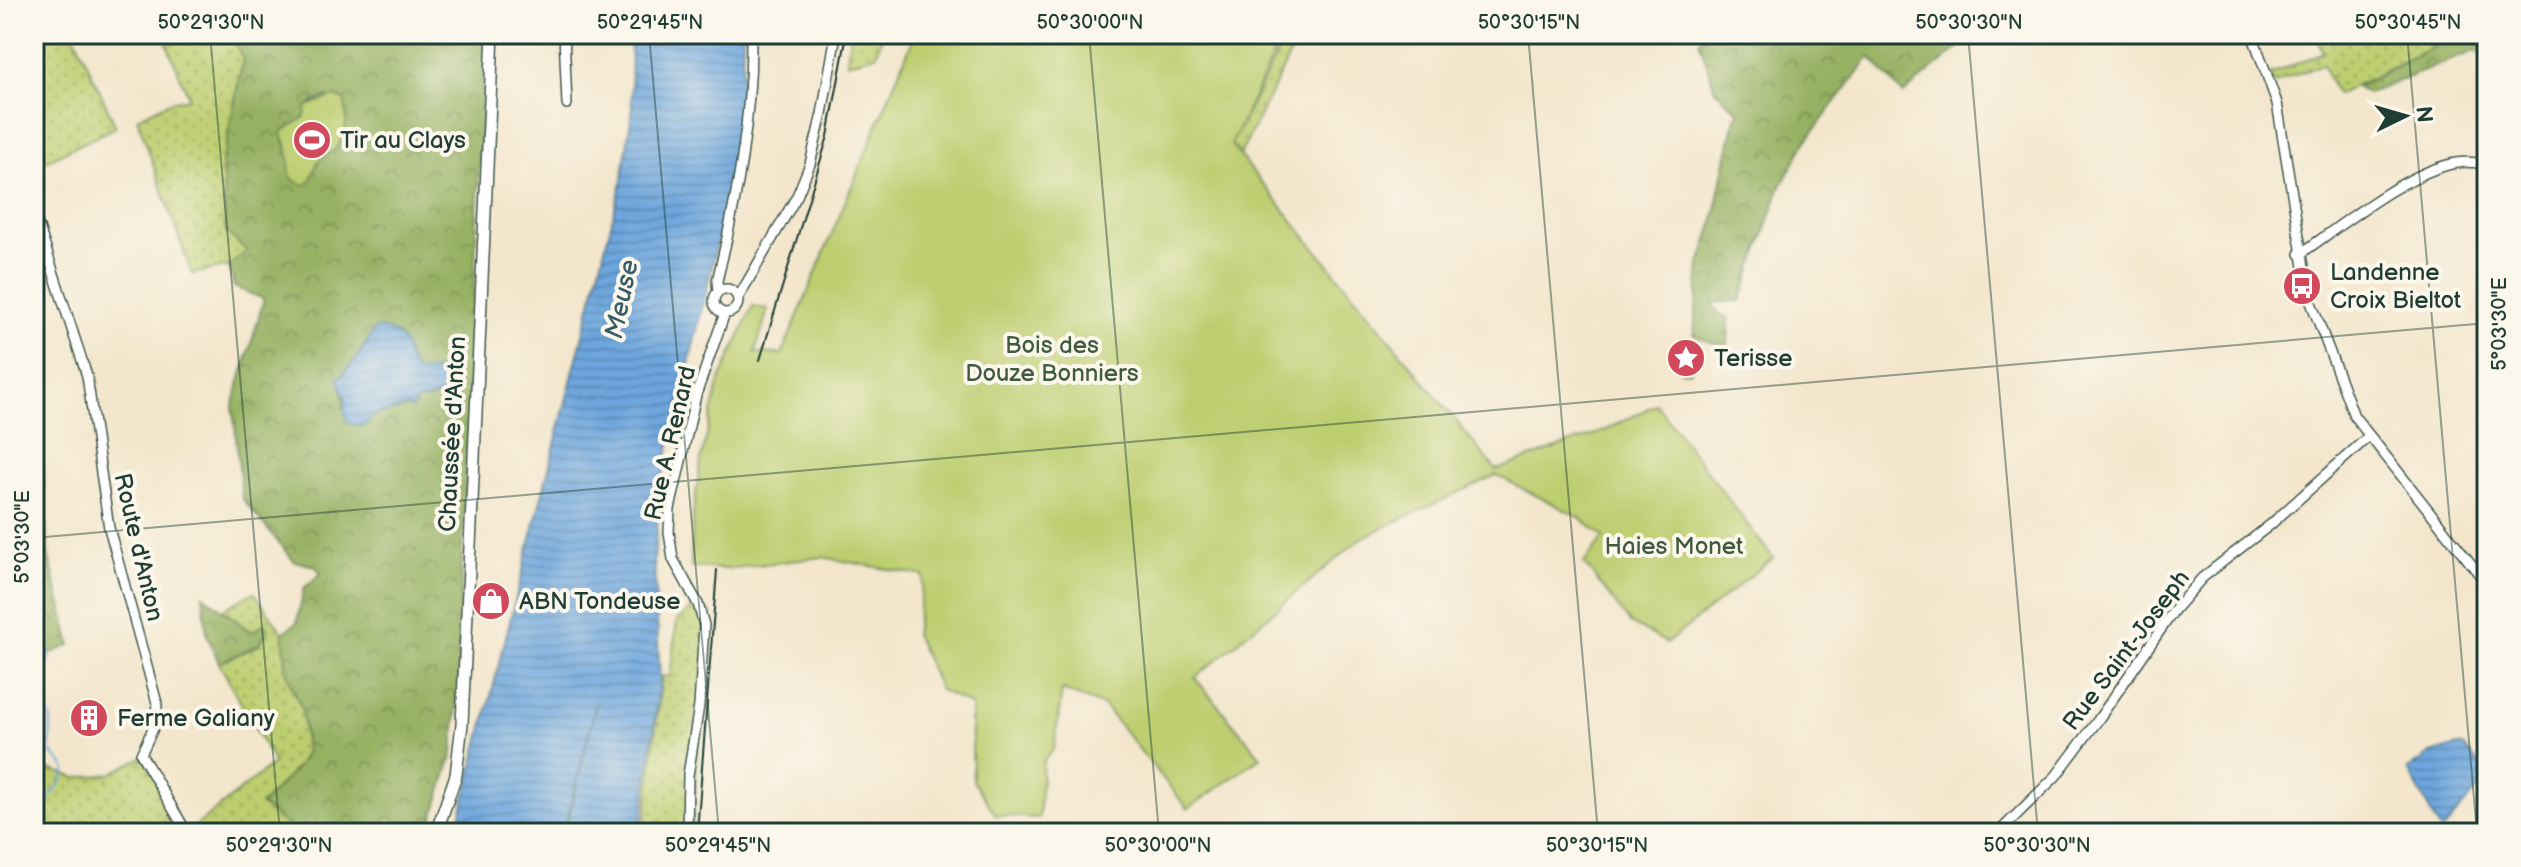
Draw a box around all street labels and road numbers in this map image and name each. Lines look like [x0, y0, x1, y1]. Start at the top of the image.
street label: Chaussée d'Anton [433, 335, 472, 533]
street label: Rue A. Renard [639, 363, 702, 523]
street label: Route d'Anton [107, 470, 170, 624]
street label: Rue Saint-Joseph [2057, 564, 2196, 736]

